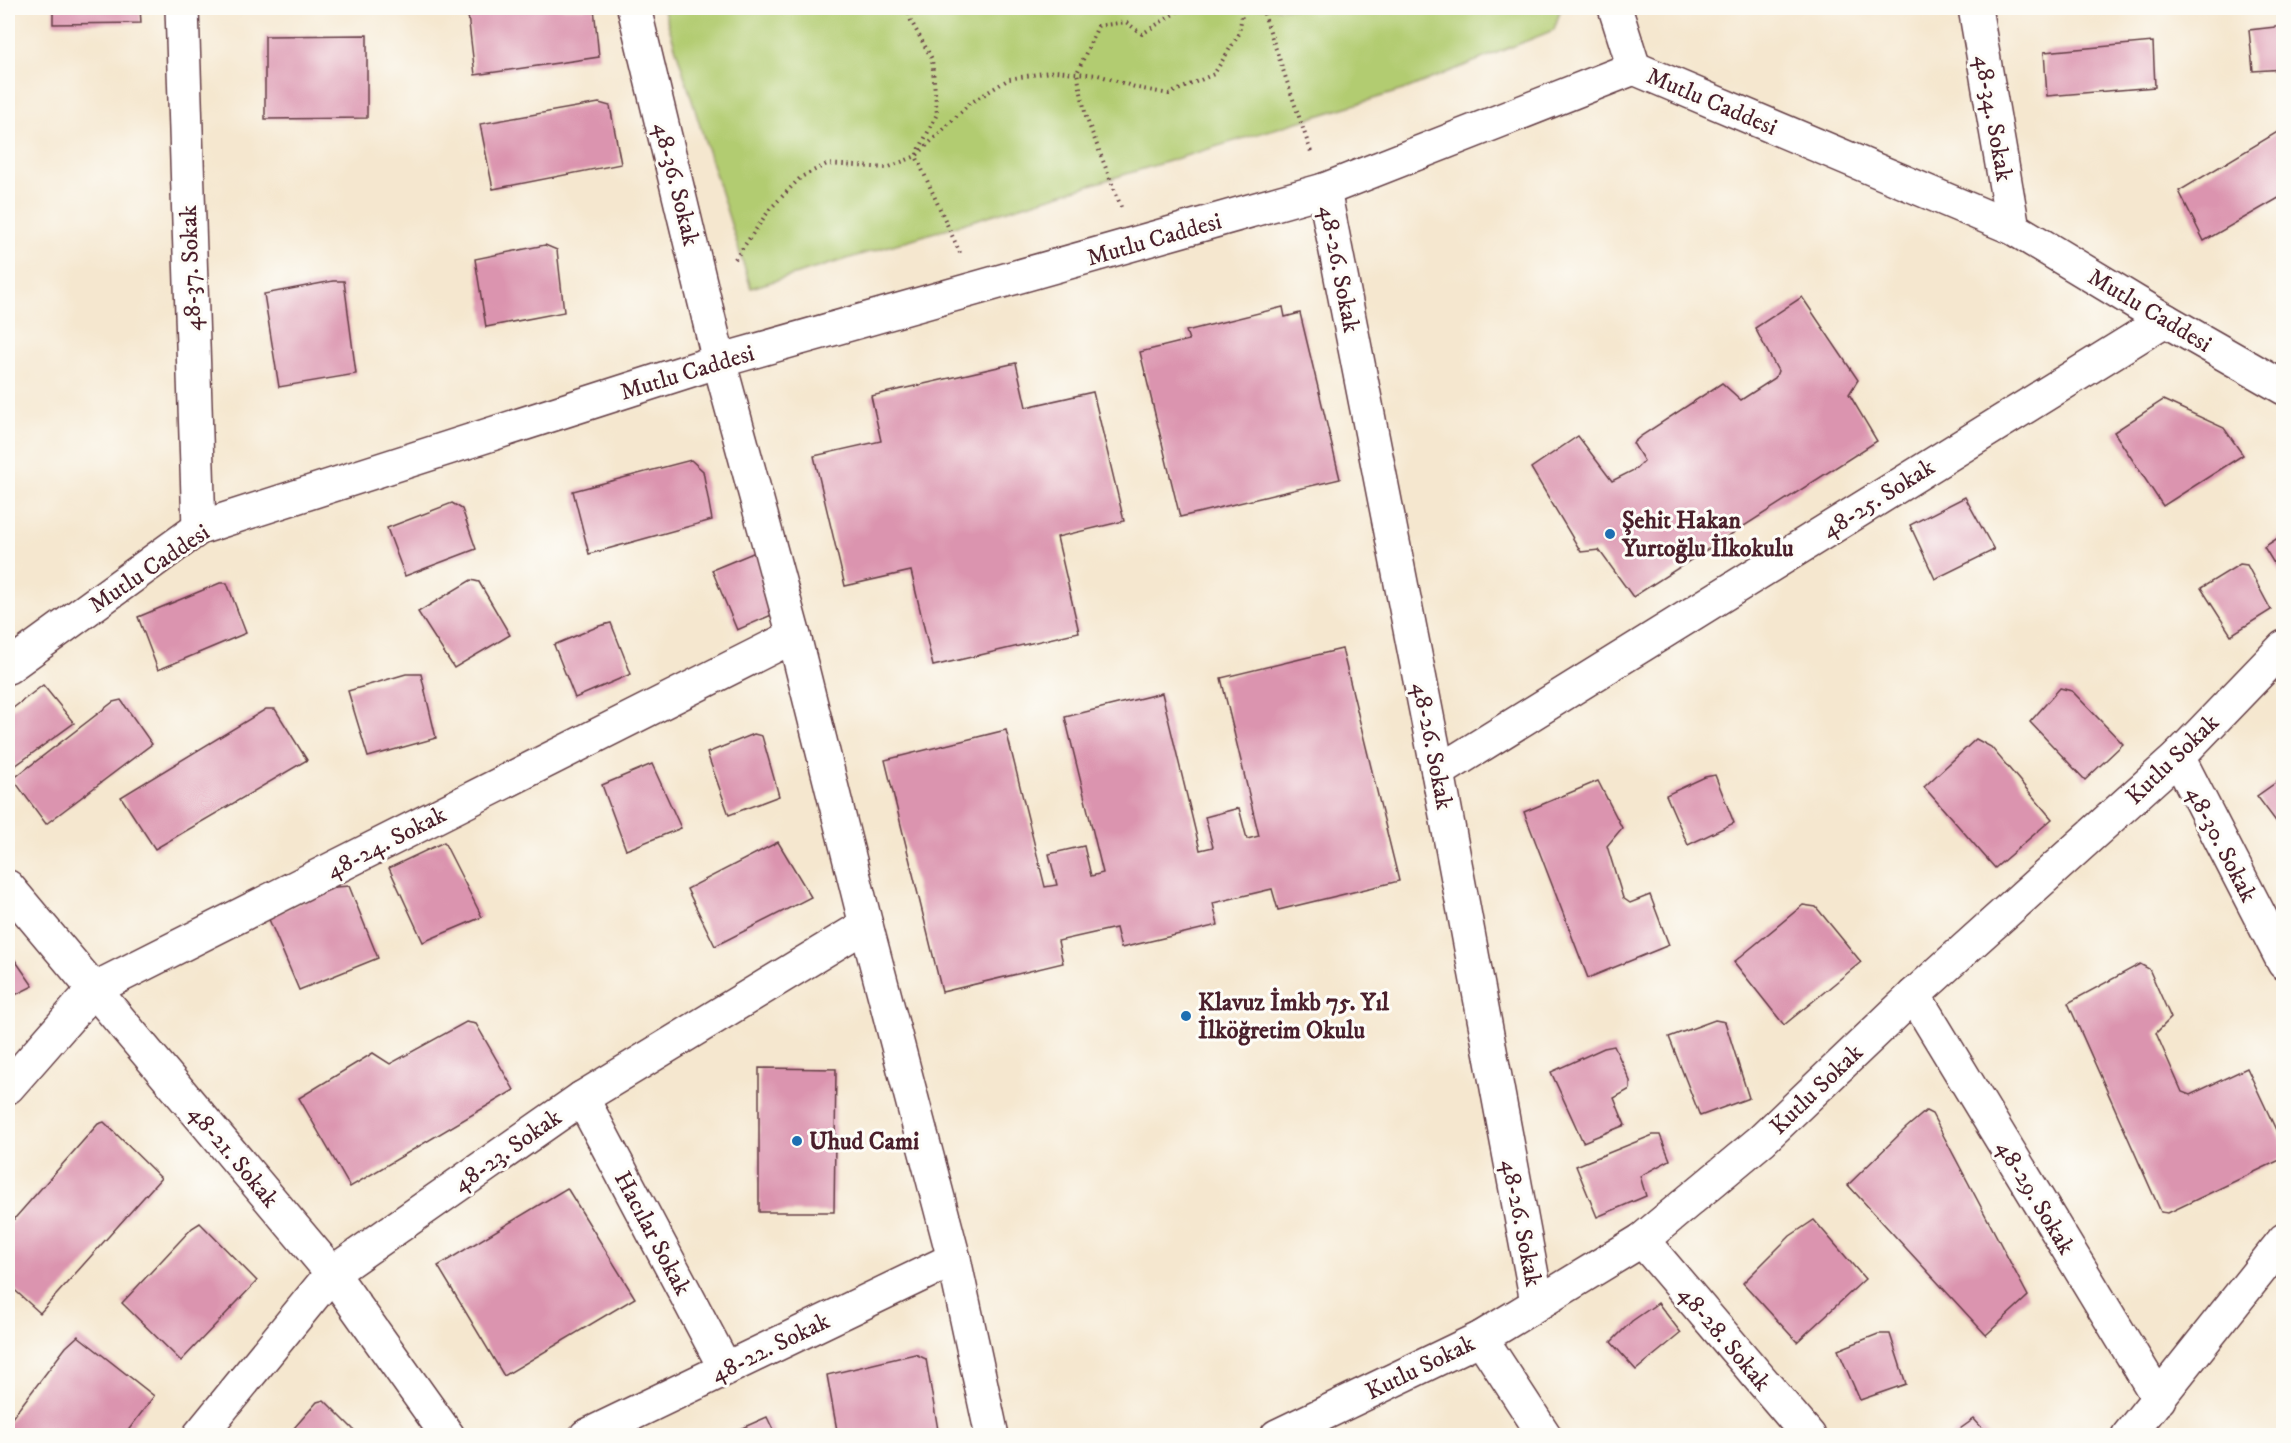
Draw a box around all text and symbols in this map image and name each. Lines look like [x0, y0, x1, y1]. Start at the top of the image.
street label: 48-34. Sokak [1967, 53, 2019, 184]
street label: Mutlu Caddesi [1642, 61, 1781, 143]
street label: 48-36. Sokak [646, 119, 706, 249]
street label: 48-26. Sokak [1312, 203, 1366, 335]
street label: 48-37. Sokak [174, 204, 208, 331]
street label: Mutlu Caddesi [1083, 206, 1225, 274]
street label: Mutlu Caddesi [2082, 262, 2217, 360]
street label: Mutlu Caddesi [616, 338, 758, 408]
street label: 48-25. Sokak [1817, 452, 1941, 545]
place label: Şehit Hakan Yurtoğlu İlkokulu [1621, 506, 1794, 564]
street label: Mutlu Caddesi [84, 518, 216, 620]
marker: Şehit Hakan Yurtoğlu İlkokulu [1603, 527, 1617, 541]
street label: 48-26. Sokak [1405, 680, 1459, 812]
street label: Kutlu Sokak [2120, 708, 2226, 811]
street label: 48-30. Sokak [2179, 781, 2263, 908]
street label: 48-24. Sokak [321, 800, 452, 886]
place label: Klavuz İmkb 75. Yıl İlköğretim Okulu [1198, 987, 1390, 1046]
marker: Klavuz İmkb 75. Yıl İlköğretim Okulu [1179, 1009, 1193, 1023]
street label: Kutlu Sokak [1764, 1038, 1870, 1141]
street label: 48-21. Sokak [182, 1099, 285, 1214]
street label: 48-23. Sokak [448, 1103, 568, 1199]
place label: Uhud Cami [809, 1127, 919, 1157]
marker: Uhud Cami [790, 1134, 804, 1148]
street label: 48-29. Sokak [1989, 1135, 2081, 1260]
street label: 48-26. Sokak [1494, 1157, 1548, 1289]
street label: Hacılar Sokak [607, 1166, 697, 1301]
street label: 48-28. Sokak [1671, 1280, 1777, 1398]
street label: 48-22. Sokak [706, 1306, 835, 1390]
street label: Kutlu Sokak [1361, 1329, 1480, 1407]

